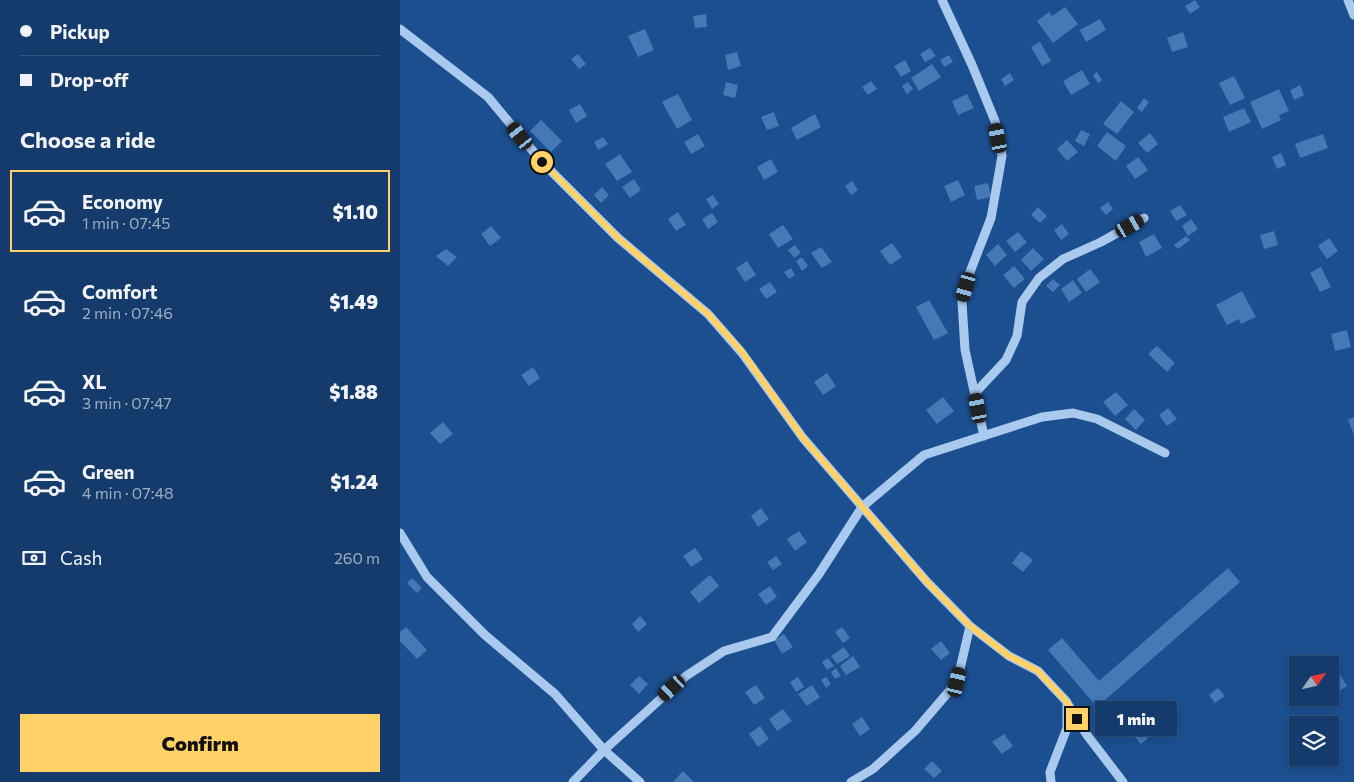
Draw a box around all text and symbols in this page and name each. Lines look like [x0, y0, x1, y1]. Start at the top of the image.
text: Pickup [50, 20, 110, 43]
text: Drop-off [50, 68, 129, 91]
car [504, 120, 535, 152]
car [987, 122, 1008, 154]
text: Choose a ride [20, 126, 155, 153]
route start [531, 151, 553, 173]
icon: car [22, 189, 67, 234]
text: Economy [82, 190, 163, 213]
text: $1.10 [333, 200, 378, 223]
car [1113, 212, 1146, 240]
text: 1 min · 07:45 [82, 213, 170, 232]
car [954, 271, 977, 303]
icon: car [22, 279, 67, 324]
text: Comfort [82, 280, 158, 303]
text: $1.49 [329, 290, 378, 313]
text: 2 min · 07:46 [82, 303, 173, 322]
icon: car [22, 369, 67, 414]
text: XL [82, 370, 107, 393]
text: $1.88 [329, 380, 378, 403]
car [967, 392, 988, 424]
text: 3 min · 07:47 [82, 393, 172, 412]
icon: car [22, 459, 67, 504]
text: Green [82, 460, 134, 483]
text: $1.24 [330, 470, 378, 493]
text: 4 min · 07:48 [82, 483, 174, 502]
icon: cash [20, 544, 48, 572]
text: Cash [60, 546, 102, 569]
text: 260 m [334, 548, 380, 567]
north arrow [1289, 656, 1339, 706]
map controls [1289, 656, 1339, 766]
car [946, 666, 967, 698]
car [655, 672, 688, 704]
callout: 1 min [1094, 702, 1177, 736]
route end [1066, 708, 1088, 730]
text: 1 min [1117, 709, 1155, 728]
button: Confirm [20, 714, 380, 772]
button: layers [1289, 716, 1339, 766]

